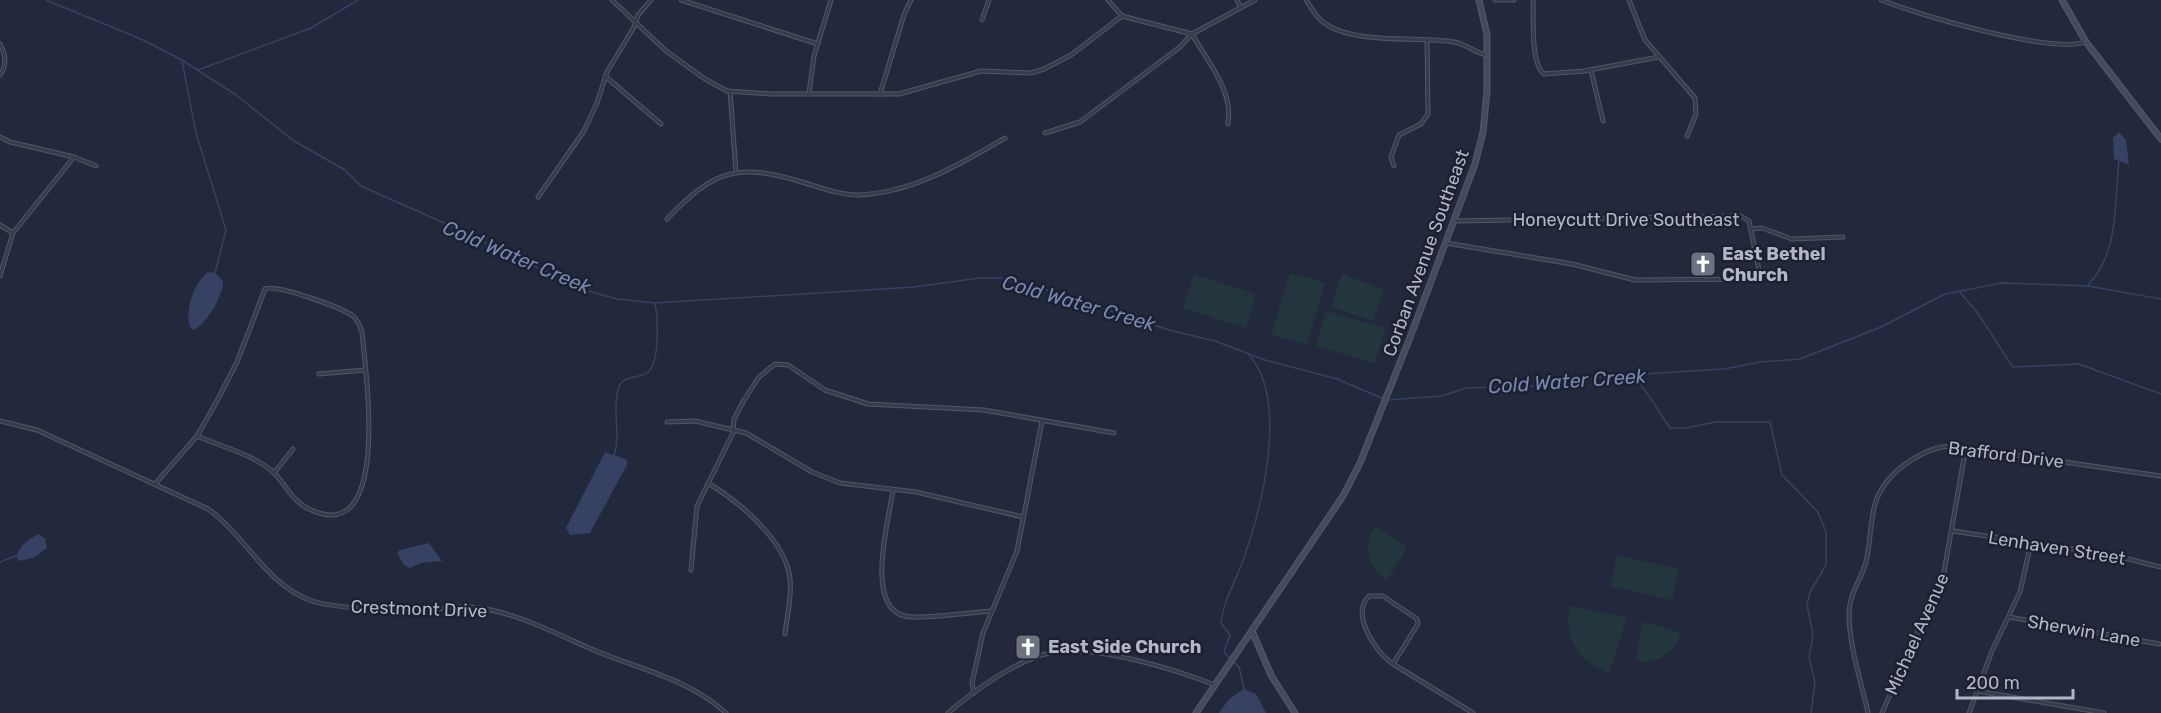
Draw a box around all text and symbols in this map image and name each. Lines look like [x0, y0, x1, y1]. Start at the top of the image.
street label: Corban Avenue Southeast [1378, 146, 1474, 360]
street label: Honeycutt Drive Southeast [1512, 209, 1740, 231]
water label: Cold Water Creek [439, 215, 595, 299]
place label: East Bethel Church [1722, 243, 1826, 286]
church icon: East Bethel Church [1688, 249, 1718, 279]
water label: Cold Water Creek [999, 270, 1159, 337]
water label: Cold Water Creek [1487, 363, 1648, 399]
street label: Brafford Drive [1947, 437, 2065, 473]
street label: Lenhaven Street [1987, 526, 2127, 570]
street label: Michael Avenue [1880, 570, 1954, 698]
street label: Crestmont Drive [350, 596, 488, 622]
street label: Sherwin Lane [2026, 610, 2142, 652]
church icon: East Side Church [1013, 632, 1043, 662]
place label: East Side Church [1048, 636, 1202, 658]
scale bar [1957, 662, 2072, 700]
text: 200 m [1966, 672, 2020, 694]

